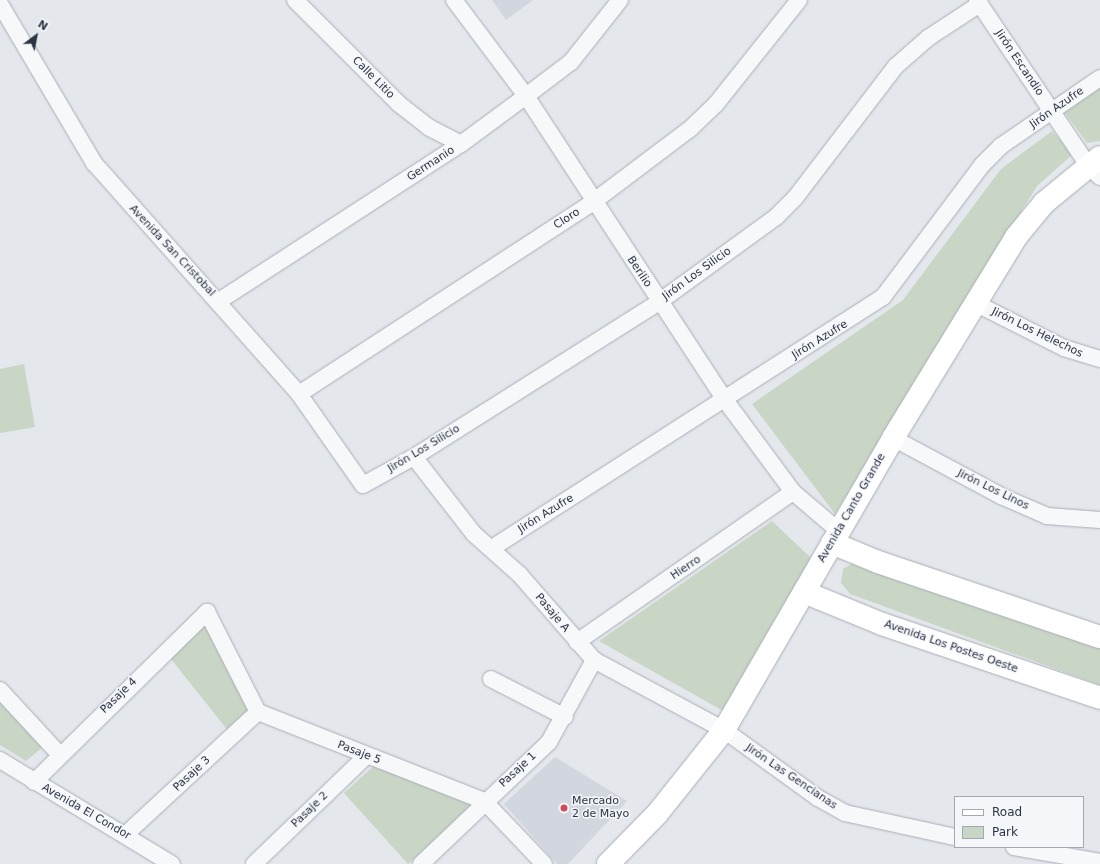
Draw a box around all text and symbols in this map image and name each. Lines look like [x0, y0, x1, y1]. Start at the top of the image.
north arrow [16, 16, 56, 56]
text: N [35, 17, 50, 33]
street label: Jirón Escandio [992, 27, 1046, 99]
street label: Calle Litio [349, 54, 397, 102]
street label: Jirón Azufre [1027, 85, 1087, 131]
street label: Germanio [405, 144, 457, 184]
street label: Avenida San Cristobal [126, 202, 218, 300]
street label: Cloro [551, 206, 583, 232]
street label: Jirón Los Silicio [660, 245, 734, 303]
street label: Berilio [624, 254, 654, 290]
street label: Jirón Los Helechos [989, 305, 1085, 361]
street label: Jirón Azufre [790, 318, 850, 362]
street label: Jirón Los Silicio [386, 422, 462, 476]
street label: Avenida Canto Grande [815, 451, 889, 565]
street label: Jirón Los Linos [955, 467, 1031, 513]
street label: Jirón Azufre [516, 492, 576, 536]
street label: Hierro [668, 553, 704, 583]
street label: Pasaje A [532, 591, 572, 635]
street label: Avenida Los Postes Oeste [882, 618, 1020, 676]
street label: Pasaje 4 [98, 675, 140, 717]
street label: Pasaje 5 [335, 739, 383, 767]
street label: Jirón Las Gencianas [743, 741, 839, 813]
street label: Pasaje 1 [497, 750, 539, 790]
street label: Pasaje 3 [171, 754, 213, 794]
street label: Avenida El Condor [39, 781, 133, 843]
street label: Pasaje 2 [289, 789, 331, 831]
place label: Mercado 2 de Mayo [572, 795, 629, 821]
legend [954, 796, 1084, 848]
marker: Mercado 2 de Mayo [559, 803, 569, 813]
text: Road [992, 805, 1022, 819]
text: Park [992, 825, 1018, 839]

